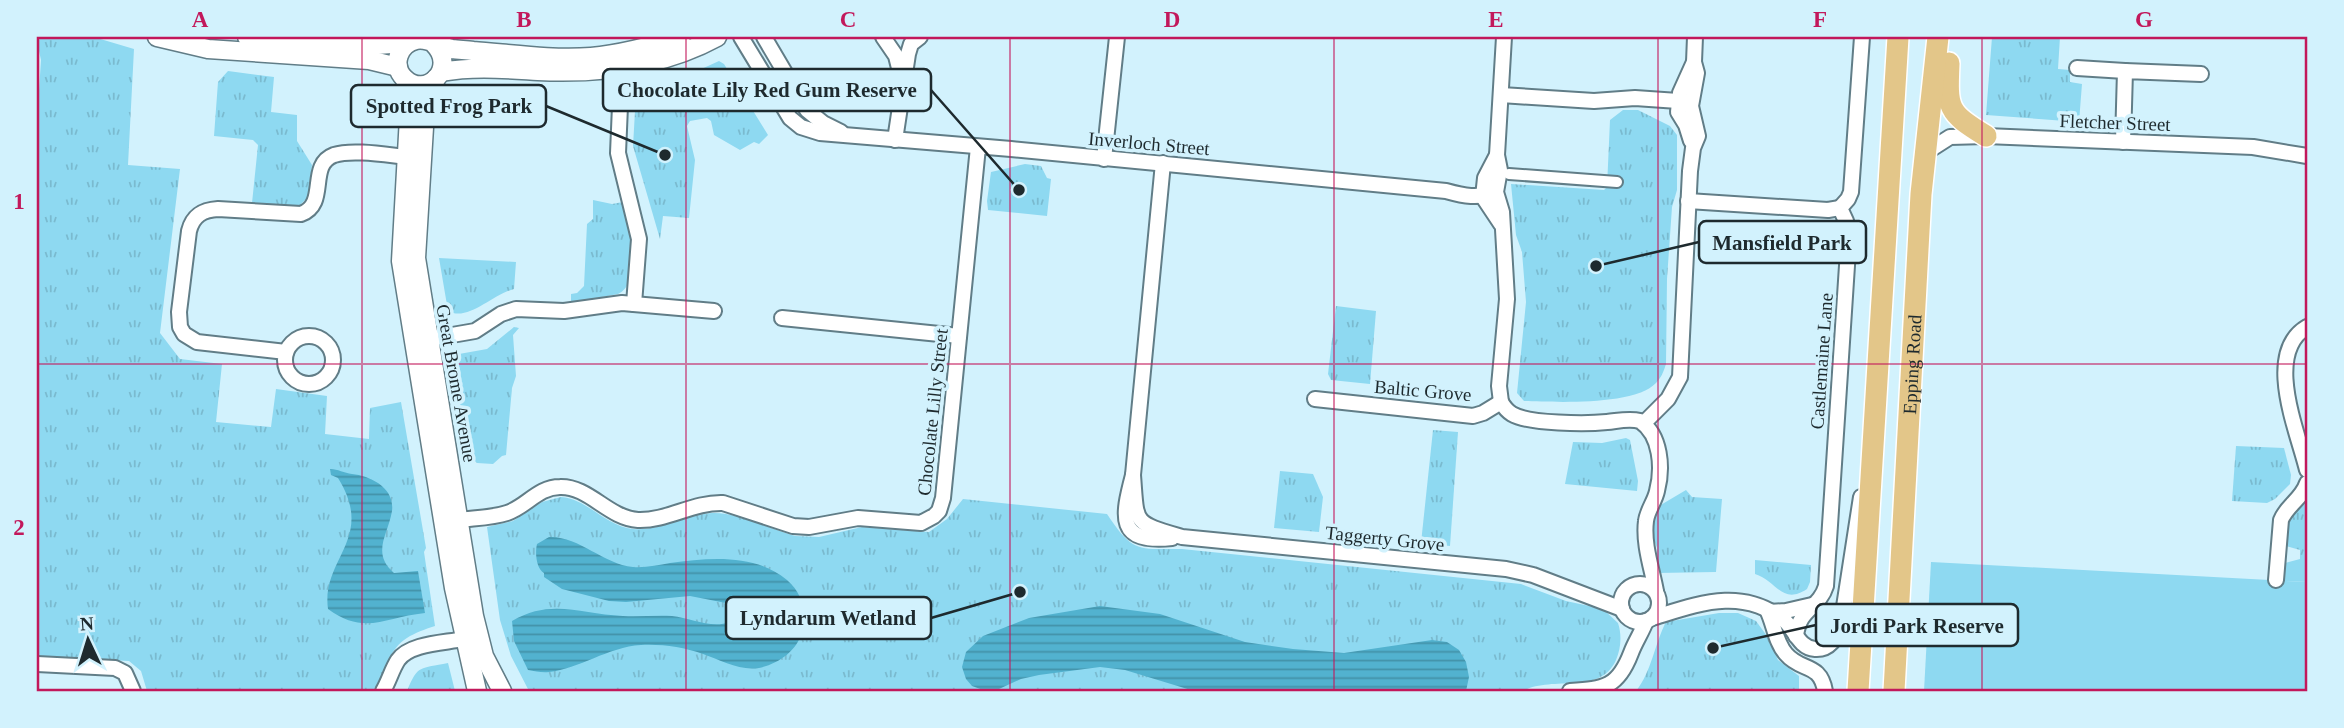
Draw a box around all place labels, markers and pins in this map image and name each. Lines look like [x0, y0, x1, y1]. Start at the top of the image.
callout: Chocolate Lily Red Gum Reserve [603, 69, 931, 111]
callout: Spotted Frog Park [351, 85, 546, 127]
callout: Mansfield Park [1699, 221, 1866, 263]
callout: Lyndarum Wetland [726, 597, 931, 639]
callout: Jordi Park Reserve [1816, 604, 2018, 646]

